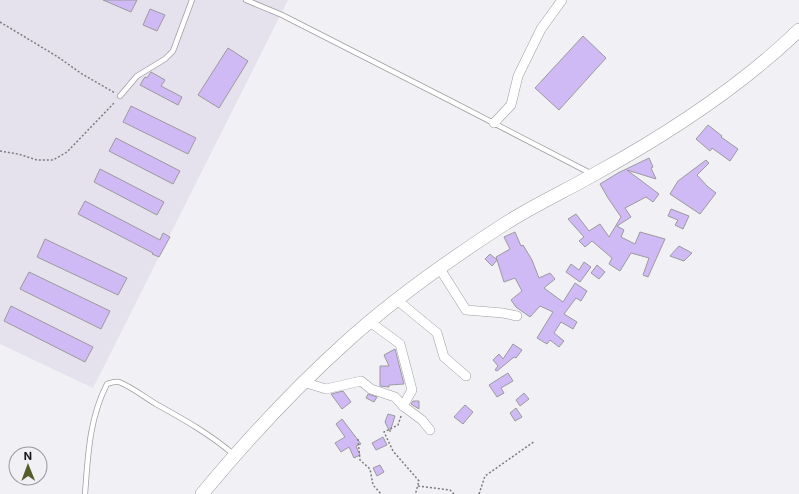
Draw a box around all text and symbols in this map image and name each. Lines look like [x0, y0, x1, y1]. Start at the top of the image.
north arrow [8, 446, 48, 486]
text: N [24, 449, 32, 463]

